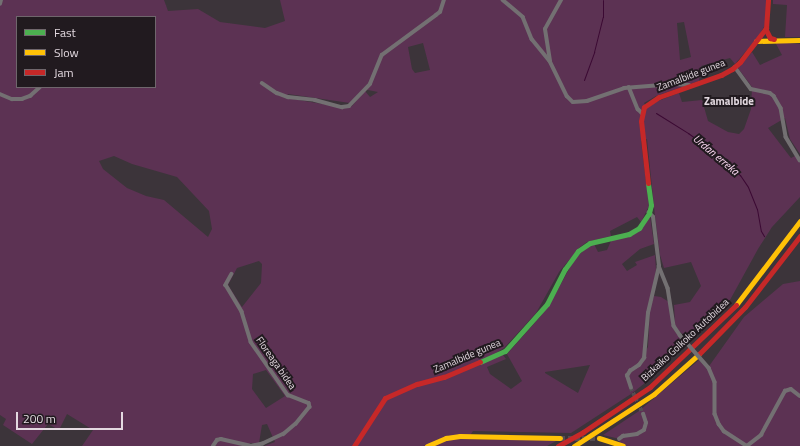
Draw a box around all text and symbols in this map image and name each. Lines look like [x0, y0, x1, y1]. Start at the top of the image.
legend [16, 16, 156, 88]
text: Fast [54, 23, 76, 42]
text: Slow [54, 43, 79, 62]
street label: Zamalbide gunea [655, 57, 727, 93]
text: Jam [54, 63, 74, 82]
district label: Zamalbide [704, 94, 754, 108]
water label: Urdan erreka [690, 132, 742, 178]
street label: Bizkaiko Golkoko Autobidea [639, 296, 731, 384]
street label: Floreaga bidea [253, 334, 299, 392]
street label: Zamalbide gunea [432, 336, 502, 376]
scale bar [18, 404, 125, 430]
text: 200 m [23, 409, 56, 428]

